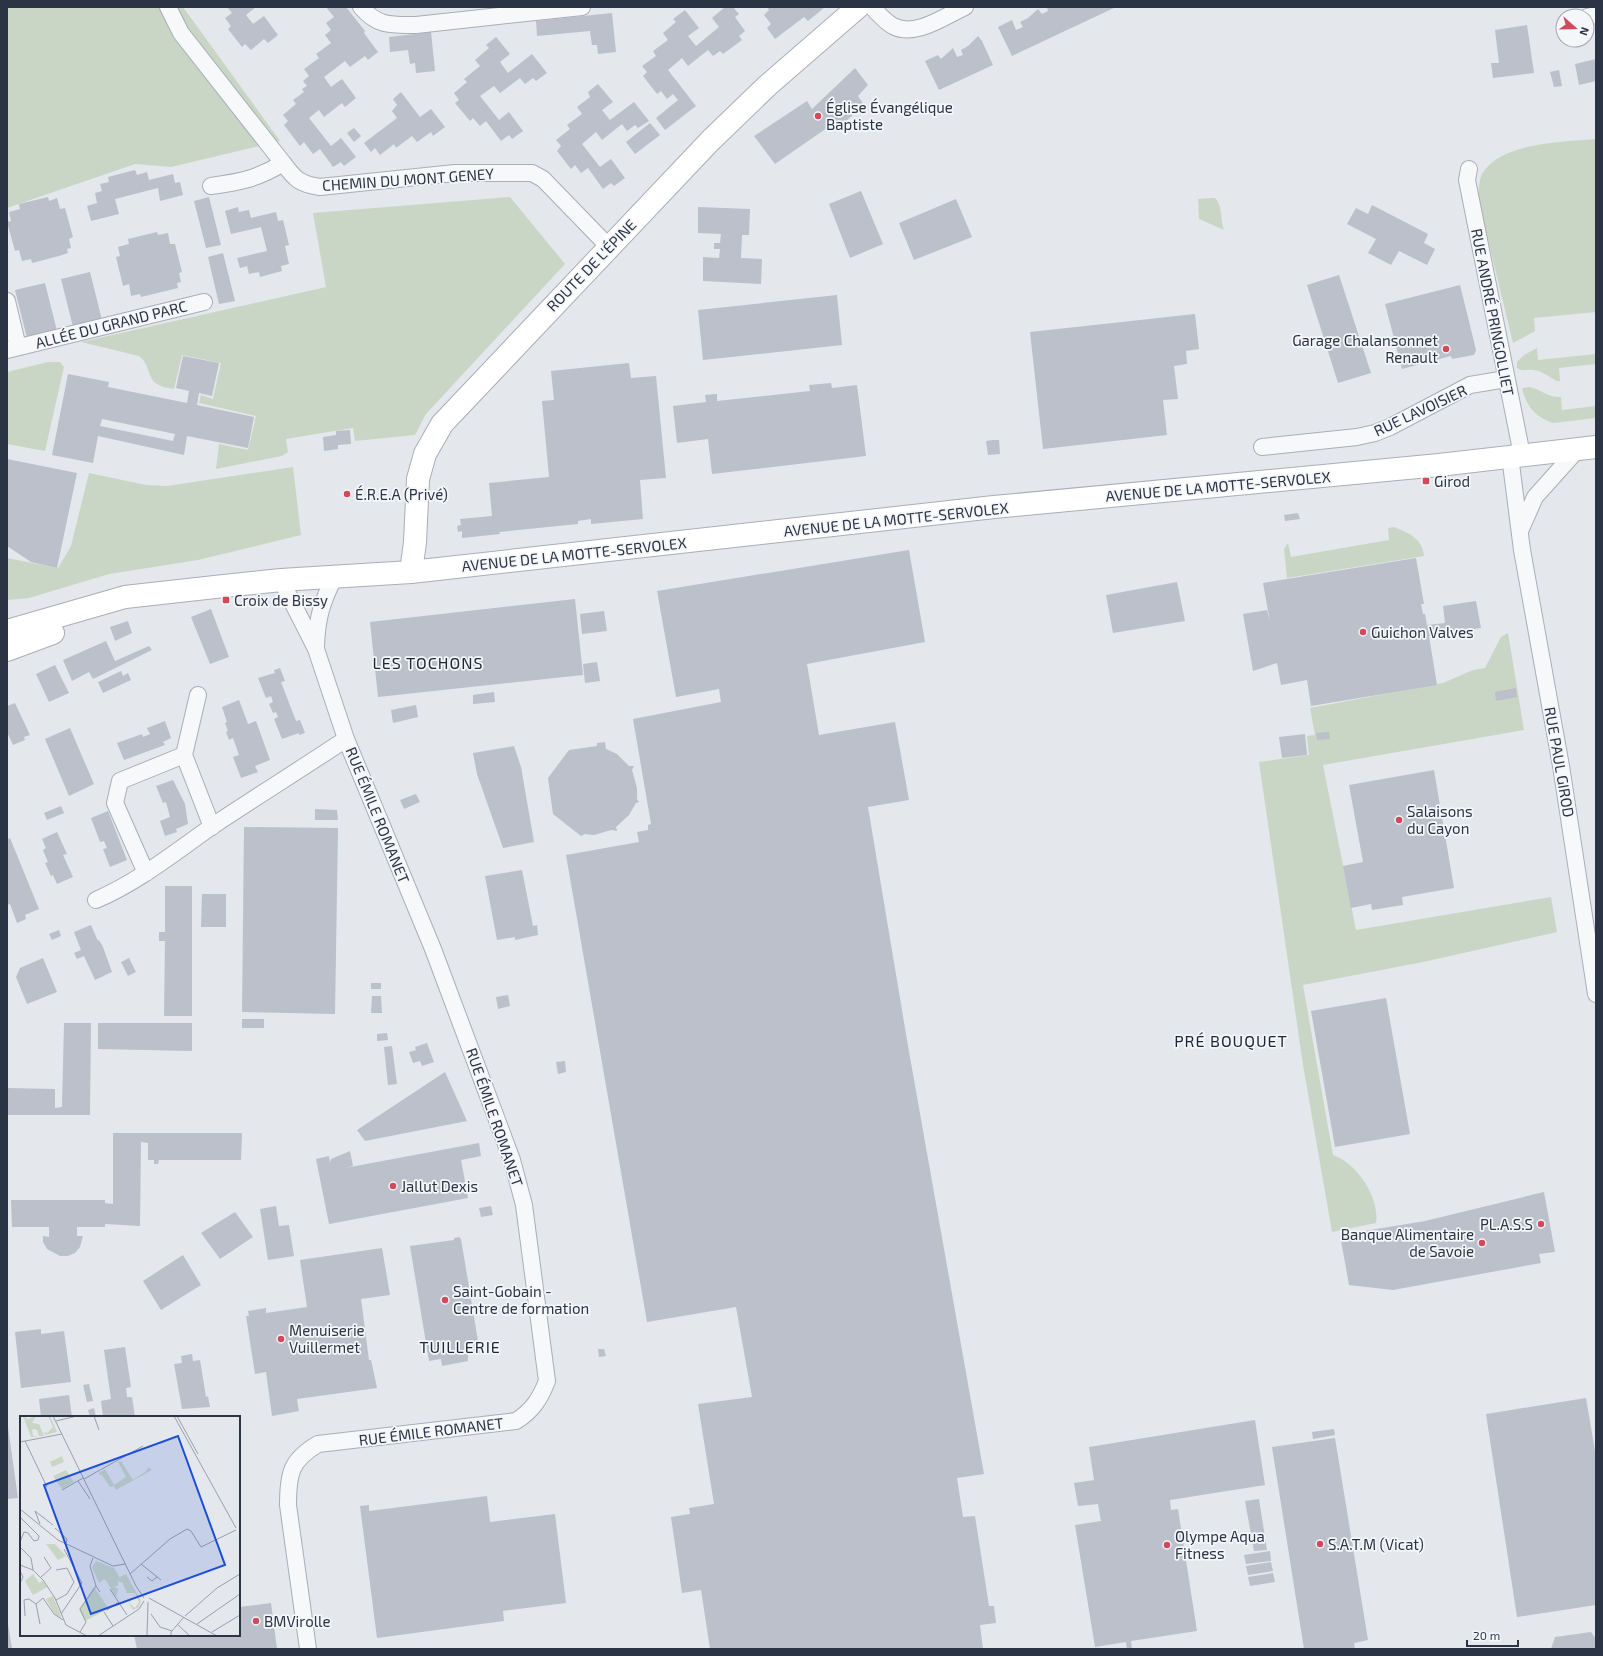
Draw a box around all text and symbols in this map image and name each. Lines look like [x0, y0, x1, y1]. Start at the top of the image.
north arrow [1555, 8, 1595, 48]
text: N [1577, 26, 1592, 38]
place label: Église Évangélique Baptiste [826, 98, 953, 133]
marker: Église Évangélique Baptiste [813, 111, 823, 121]
street label: CHEMIN DU MONT GENEY [322, 164, 495, 194]
street label: ROUTE DE L'ÉPINE [542, 215, 640, 315]
street label: RUE ANDRÉ PRINGOLLIET [1468, 227, 1518, 397]
street label: ALLÉE DU GRAND PARC [33, 296, 189, 352]
place label: Garage Chalansonnet Renault [1292, 331, 1438, 366]
marker: Garage Chalansonnet Renault [1441, 344, 1451, 354]
street label: RUE LAVOISIER [1371, 381, 1469, 439]
street label: AVENUE DE LA MOTTE-SERVOLEX [1105, 467, 1331, 505]
place label: Girod [1434, 472, 1470, 490]
marker: Girod [1421, 476, 1431, 486]
place label: É.R.E.A (Privé) [355, 485, 448, 503]
marker: É.R.E.A (Privé) [342, 489, 352, 499]
street label: AVENUE DE LA MOTTE-SERVOLEX [783, 498, 1009, 540]
street label: AVENUE DE LA MOTTE-SERVOLEX [461, 533, 687, 575]
place label: Croix de Bissy [234, 591, 328, 609]
marker: Croix de Bissy [221, 595, 231, 605]
place label: Guichon Valves [1371, 623, 1474, 641]
marker: Guichon Valves [1358, 627, 1368, 637]
district label: LES TOCHONS [373, 653, 483, 672]
street label: RUE PAUL GIROD [1541, 705, 1579, 819]
street label: RUE ÉMILE ROMANET [342, 744, 414, 886]
place label: Salaisons du Cayon [1407, 802, 1473, 837]
marker: Salaisons du Cayon [1394, 815, 1404, 825]
district label: PRÉ BOUQUET [1174, 1031, 1288, 1051]
street label: RUE ÉMILE ROMANET [463, 1045, 527, 1189]
place label: Jallut Dexis [401, 1177, 478, 1195]
marker: Jallut Dexis [388, 1181, 398, 1191]
place label: PL.A.S.S [1480, 1215, 1533, 1233]
marker: PL.A.S.S [1536, 1219, 1546, 1229]
place label: Banque Alimentaire de Savoie [1341, 1225, 1474, 1260]
marker: Banque Alimentaire de Savoie [1477, 1238, 1487, 1248]
place label: Saint-Gobain - Centre de formation [453, 1282, 589, 1317]
marker: Saint-Gobain - Centre de formation [440, 1295, 450, 1305]
place label: Menuiserie Vuillermet [289, 1321, 365, 1356]
marker: Menuiserie Vuillermet [276, 1334, 286, 1344]
district label: TUILLERIE [419, 1337, 501, 1356]
street label: RUE ÉMILE ROMANET [358, 1413, 505, 1449]
inset map [20, 1416, 240, 1636]
place label: Olympe Aqua Fitness [1175, 1527, 1265, 1562]
place label: S.A.T.M (Vicat) [1328, 1535, 1424, 1553]
marker: S.A.T.M (Vicat) [1315, 1539, 1325, 1549]
marker: Olympe Aqua Fitness [1162, 1540, 1172, 1550]
place label: BMVirolle [264, 1612, 331, 1630]
marker: BMVirolle [251, 1616, 261, 1626]
scale bar [1467, 1622, 1518, 1648]
text: 20 m [1473, 1628, 1500, 1642]

